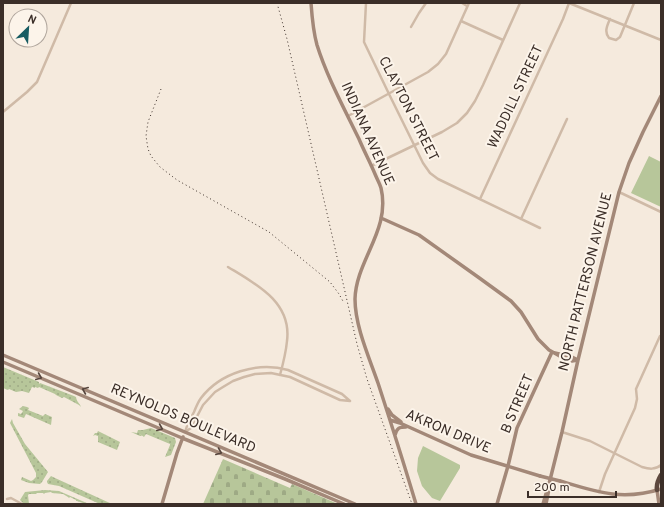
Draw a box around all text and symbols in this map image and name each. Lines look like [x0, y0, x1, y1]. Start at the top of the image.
north arrow [8, 8, 48, 48]
text: N [25, 12, 38, 28]
street label: WADDILL STREET [485, 43, 547, 151]
street label: CLAYTON STREET [374, 54, 442, 164]
street label: INDIANA AVENUE [337, 80, 397, 188]
street label: NORTH PATTERSON AVENUE [556, 191, 616, 373]
one-way arrow [34, 372, 42, 380]
street label: B STREET [498, 372, 538, 436]
street label: REYNOLDS BOULEVARD [108, 381, 258, 457]
one-way arrow [81, 386, 88, 394]
street label: AKRON DRIVE [403, 406, 493, 458]
one-way arrow [156, 423, 163, 431]
one-way arrow [215, 448, 222, 456]
scale bar [528, 473, 616, 499]
text: 200 m [534, 480, 570, 496]

